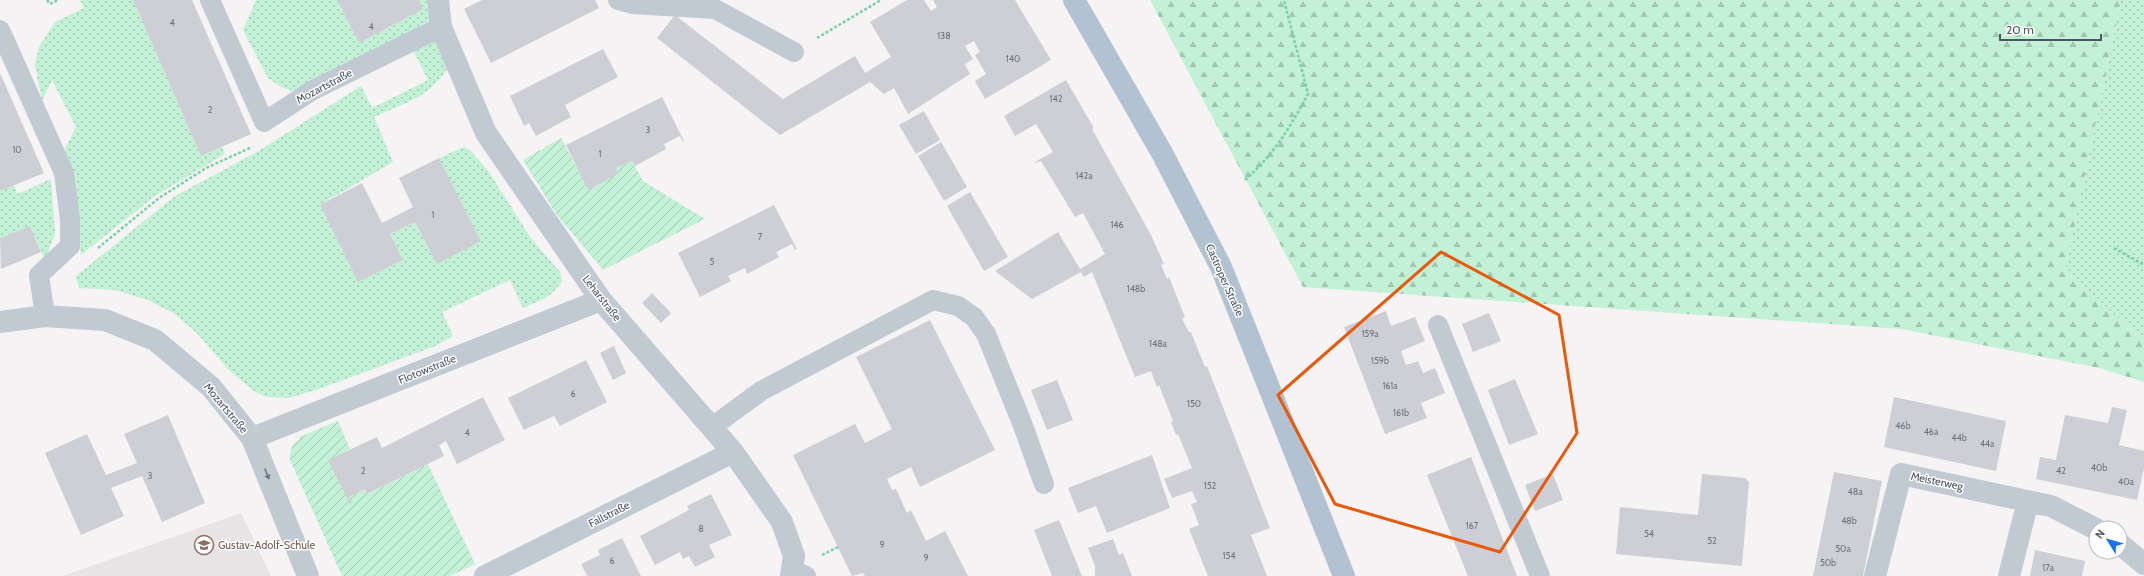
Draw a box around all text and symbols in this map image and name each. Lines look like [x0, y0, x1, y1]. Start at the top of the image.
scale bar [2000, 16, 2101, 42]
house number: 4 [169, 17, 175, 28]
house number: 4 [368, 21, 374, 32]
text: 20 m [2006, 22, 2034, 37]
house number: 138 [937, 30, 951, 41]
house number: 140 [1006, 53, 1020, 64]
street label: Mozartstraße [294, 65, 355, 107]
house number: 142 [1050, 93, 1063, 104]
house number: 2 [208, 104, 213, 115]
house number: 3 [646, 124, 651, 135]
house number: 10 [12, 144, 22, 155]
house number: 1 [599, 148, 602, 159]
house number: 142a [1075, 170, 1093, 181]
house number: 1 [432, 209, 435, 220]
house number: 146 [1110, 219, 1124, 230]
house number: 7 [758, 231, 763, 242]
street label: Castroper Straße [1203, 242, 1247, 319]
house number: 5 [710, 256, 715, 267]
street label: Leharstraße [580, 272, 625, 324]
house number: 148b [1127, 283, 1145, 294]
house number: 159a [1361, 328, 1379, 339]
house number: 148a [1149, 338, 1168, 349]
street label: Flotowstraße [396, 351, 458, 387]
house number: 159b [1371, 355, 1389, 366]
street label: Mozartstraße [201, 380, 251, 436]
house number: 161a [1382, 380, 1398, 391]
house number: 6 [570, 388, 576, 399]
house number: 150 [1187, 398, 1201, 409]
house number: 161b [1393, 407, 1409, 418]
house number: 46b [1895, 420, 1911, 431]
house number: 46a [1924, 426, 1939, 437]
house number: 4 [464, 427, 470, 438]
house number: 44b [1951, 432, 1967, 443]
house number: 44a [1980, 438, 1995, 449]
house number: 40b [2091, 462, 2107, 473]
house number: 2 [361, 465, 366, 476]
house number: 42 [2056, 465, 2066, 476]
one-way arrow [264, 469, 270, 481]
street label: Meisterweg [1910, 469, 1965, 493]
house number: 3 [148, 470, 153, 481]
house number: 40a [2118, 476, 2135, 487]
house number: 152 [1204, 480, 1217, 491]
house number: 48a [1848, 486, 1863, 497]
street label: Fallstraße [586, 498, 632, 530]
house number: 48b [1841, 515, 1857, 526]
house number: 167 [1466, 520, 1479, 531]
north arrow [2088, 520, 2128, 560]
house number: 8 [698, 523, 704, 534]
text: N [2092, 527, 2108, 541]
house number: 54 [1644, 528, 1654, 539]
school or university icon: Gustav-Adolf-Schule [193, 534, 215, 556]
house number: 52 [1707, 535, 1717, 546]
place label: Gustav-Adolf-Schule [218, 538, 315, 552]
house number: 9 [879, 539, 885, 550]
house number: 50a [1835, 543, 1851, 554]
house number: 154 [1222, 550, 1236, 561]
house number: 9 [923, 552, 929, 563]
house number: 6 [609, 555, 615, 566]
house number: 50b [1820, 557, 1836, 568]
house number: 17a [2042, 562, 2054, 573]

